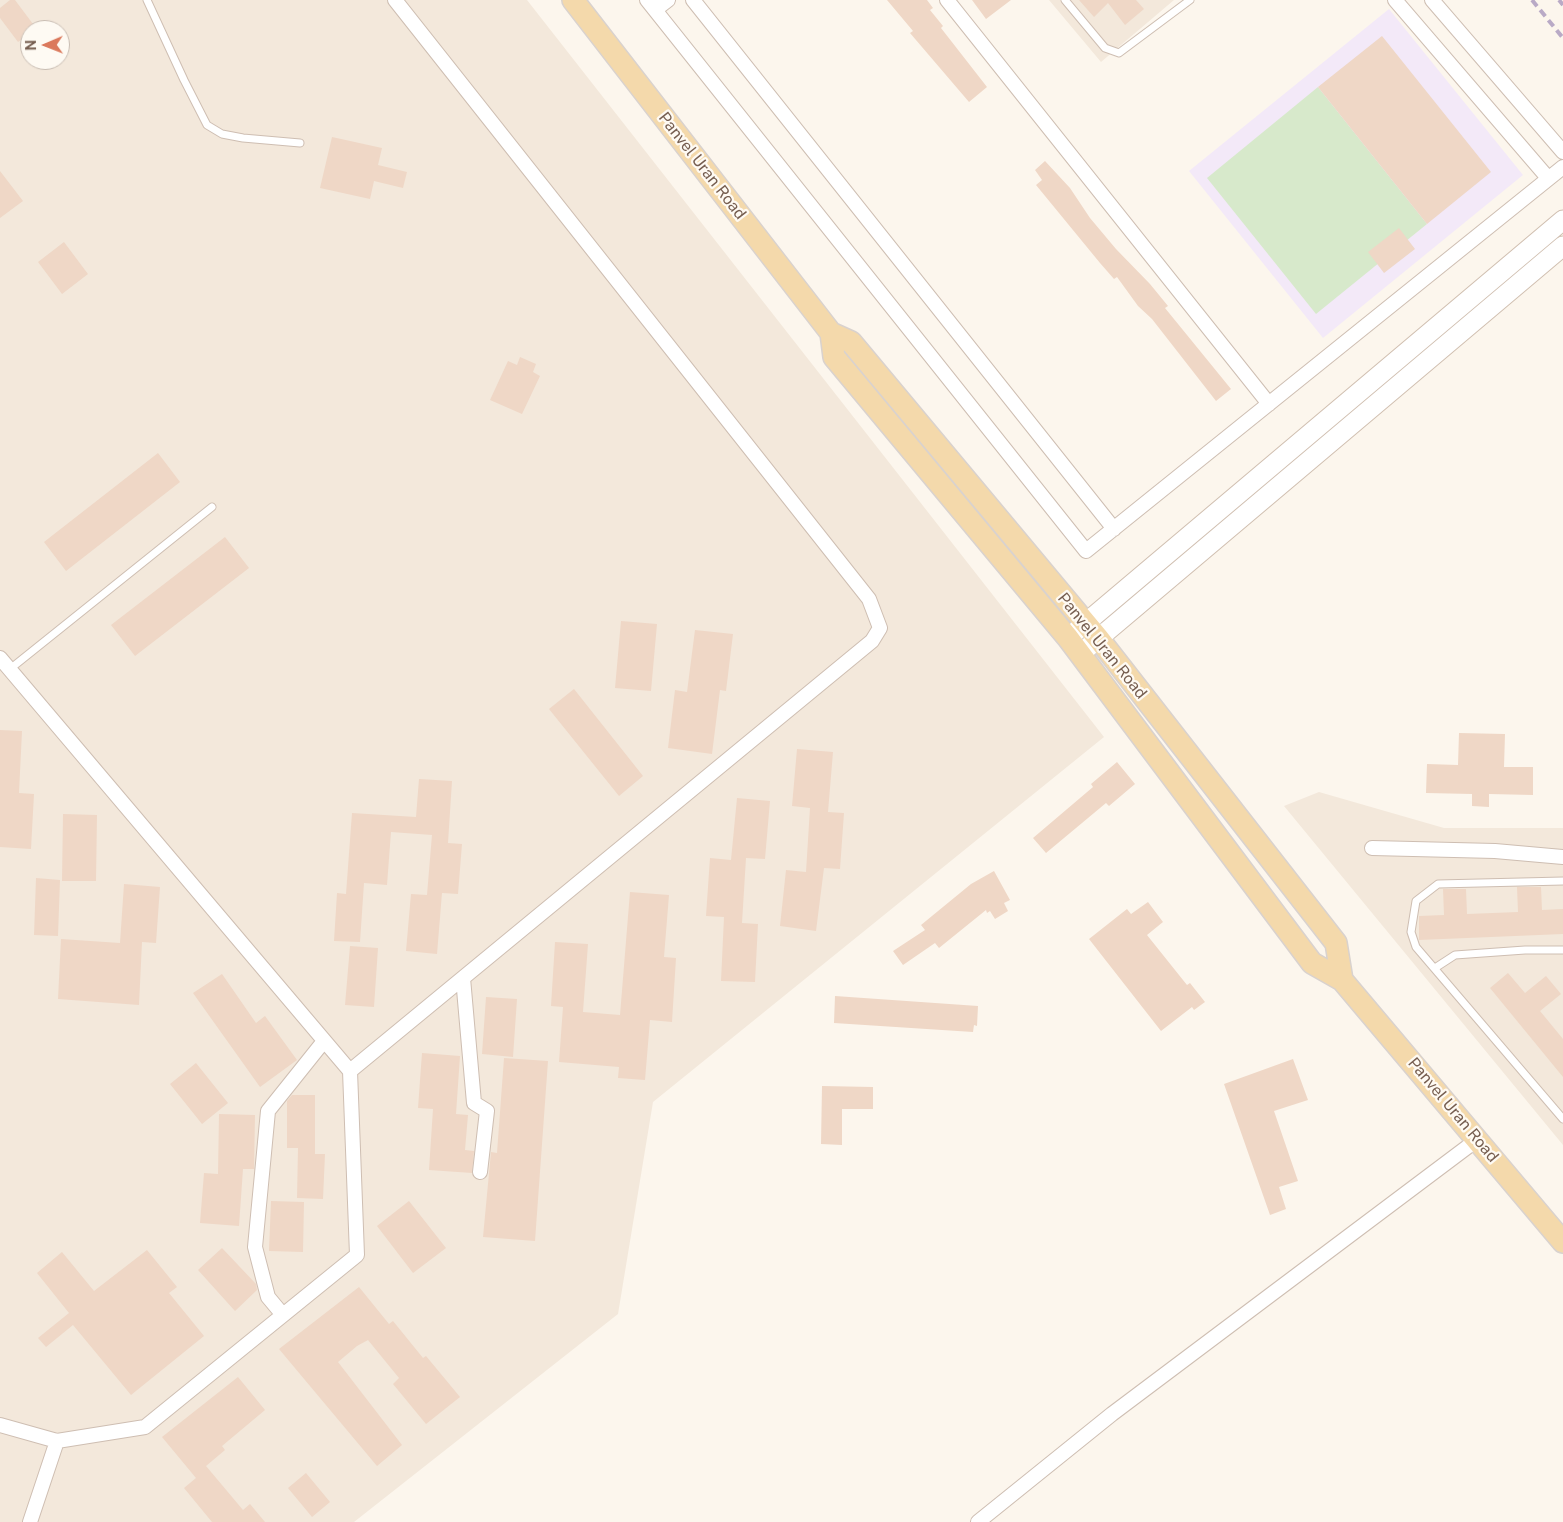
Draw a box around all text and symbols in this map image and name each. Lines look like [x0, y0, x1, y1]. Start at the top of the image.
north arrow [20, 20, 70, 70]
text: N [23, 40, 39, 51]
street label: Panvel Uran Road [654, 109, 750, 223]
street label: Panvel Uran Road [1053, 589, 1151, 703]
street label: Panvel Uran Road [1404, 1054, 1502, 1166]

